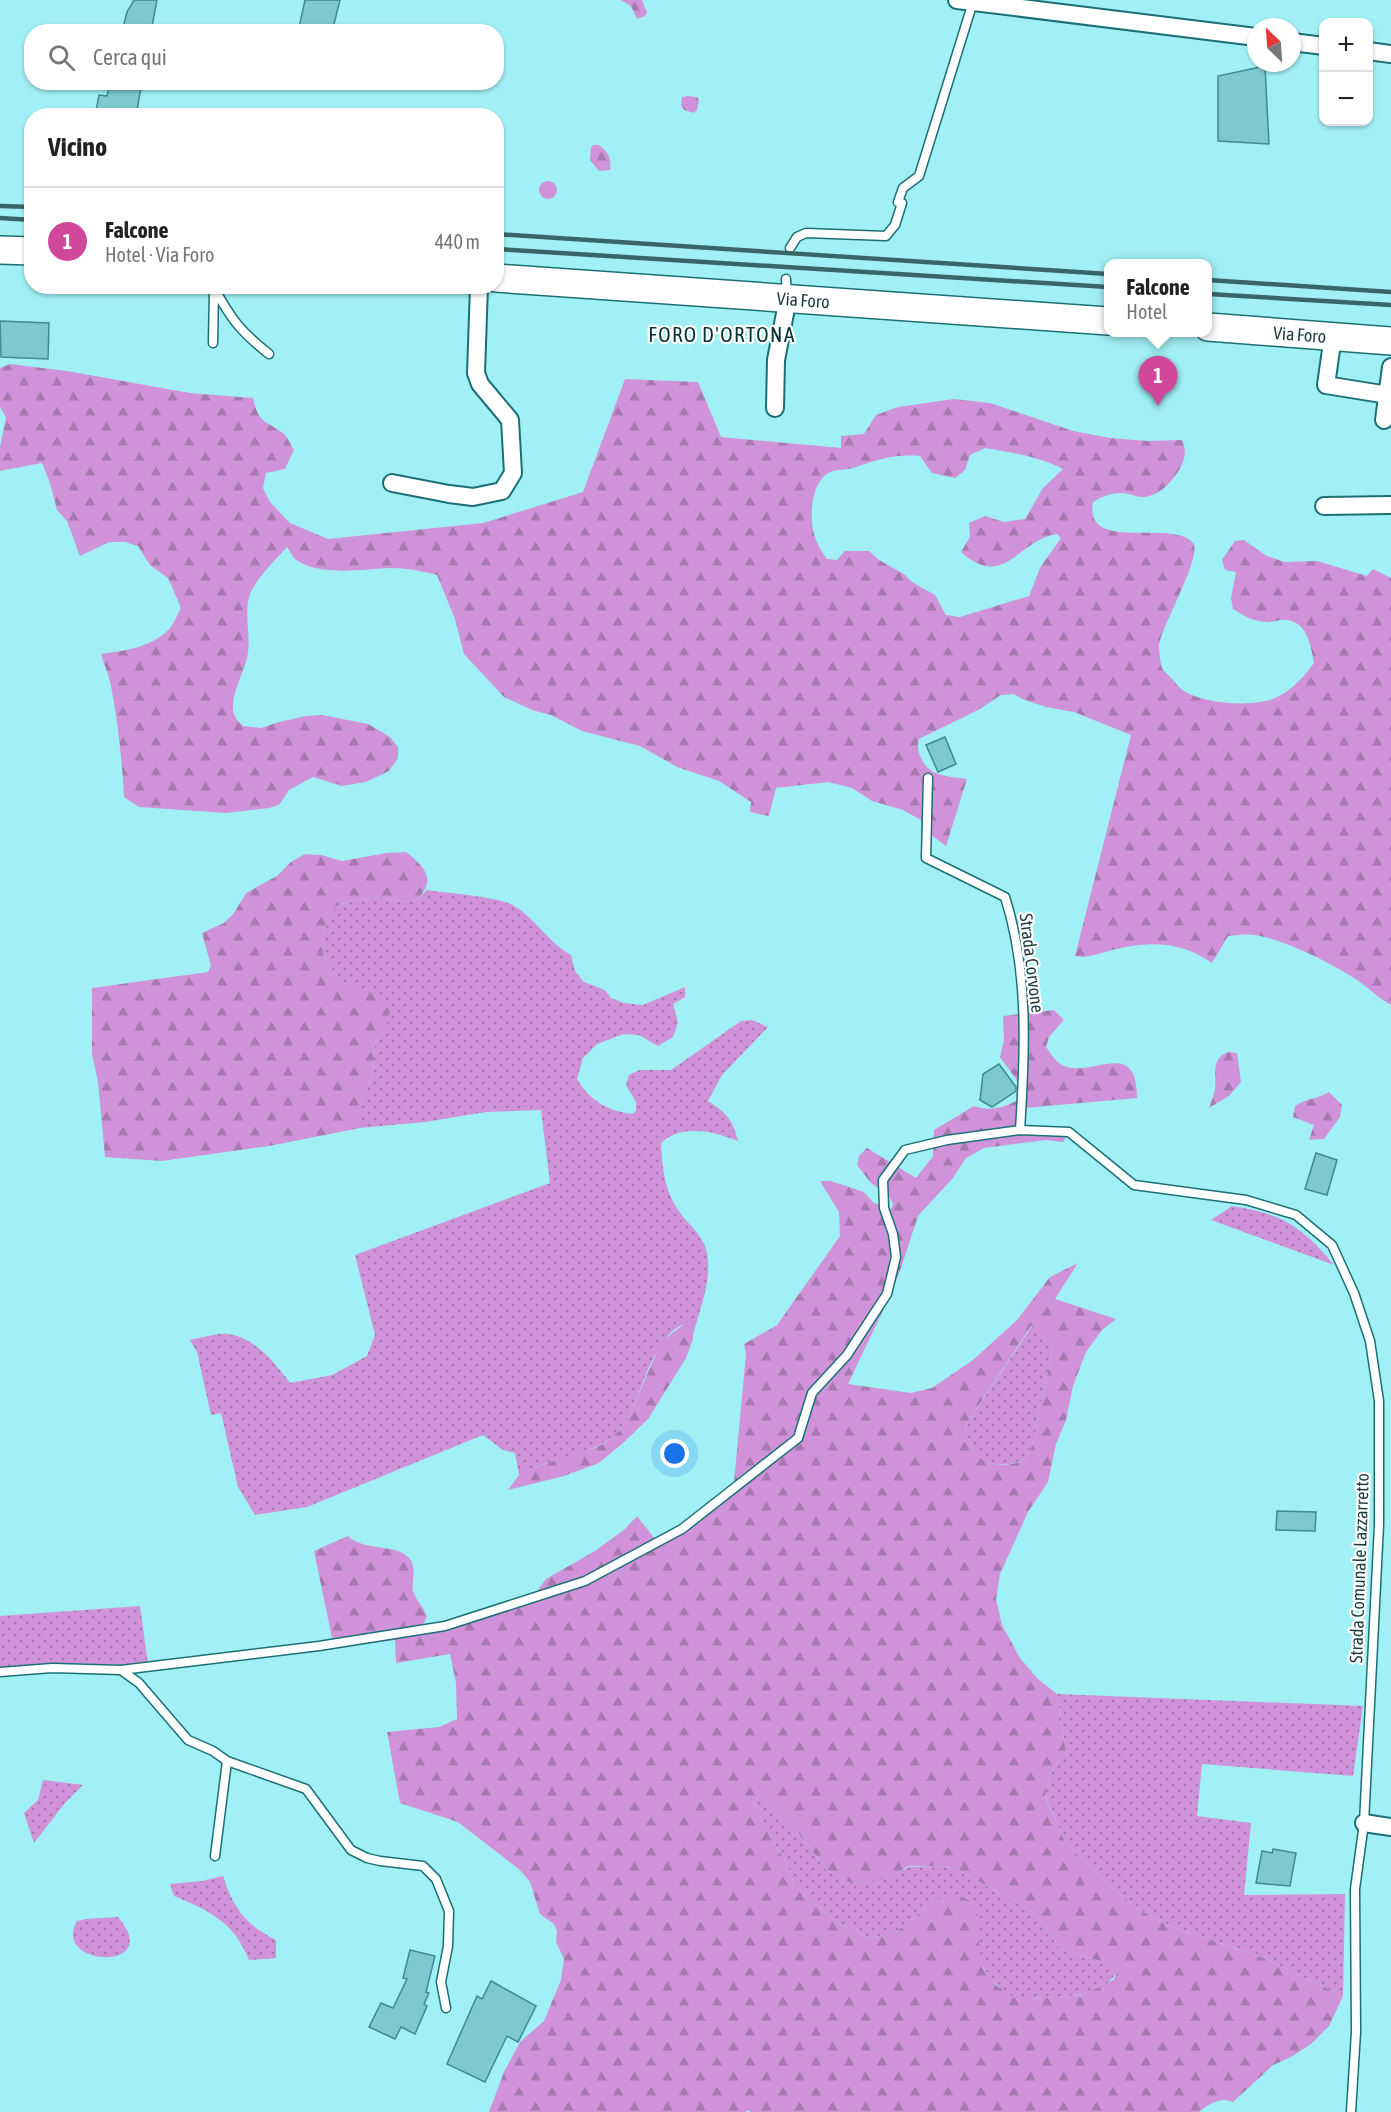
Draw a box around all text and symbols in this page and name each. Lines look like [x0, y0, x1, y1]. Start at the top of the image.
north arrow [1247, 18, 1301, 72]
map controls [1319, 18, 1373, 126]
button: + [1319, 18, 1373, 72]
search box [24, 24, 504, 90]
icon: search [45, 41, 78, 74]
text: Cerca qui [93, 44, 167, 70]
button: − [1319, 72, 1373, 126]
text: Vicino [48, 132, 107, 162]
text: Falcone [105, 217, 168, 243]
text: 1 [63, 230, 72, 253]
text: 440 m [435, 230, 480, 253]
text: Hotel · Via Foro [105, 243, 215, 266]
popup [1104, 259, 1212, 337]
text: Falcone [1126, 274, 1190, 300]
street label: Via Foro [776, 287, 830, 312]
text: Hotel [1126, 300, 1167, 323]
district label: FORO D'ORTONA [648, 322, 796, 346]
street label: Via Foro [1273, 322, 1327, 347]
pin: 1 [1138, 356, 1178, 406]
street label: Strada Corvone [1015, 912, 1049, 1014]
your location [660, 1439, 689, 1468]
street label: Strada Comunale Lazzarretto [1345, 1473, 1373, 1663]

